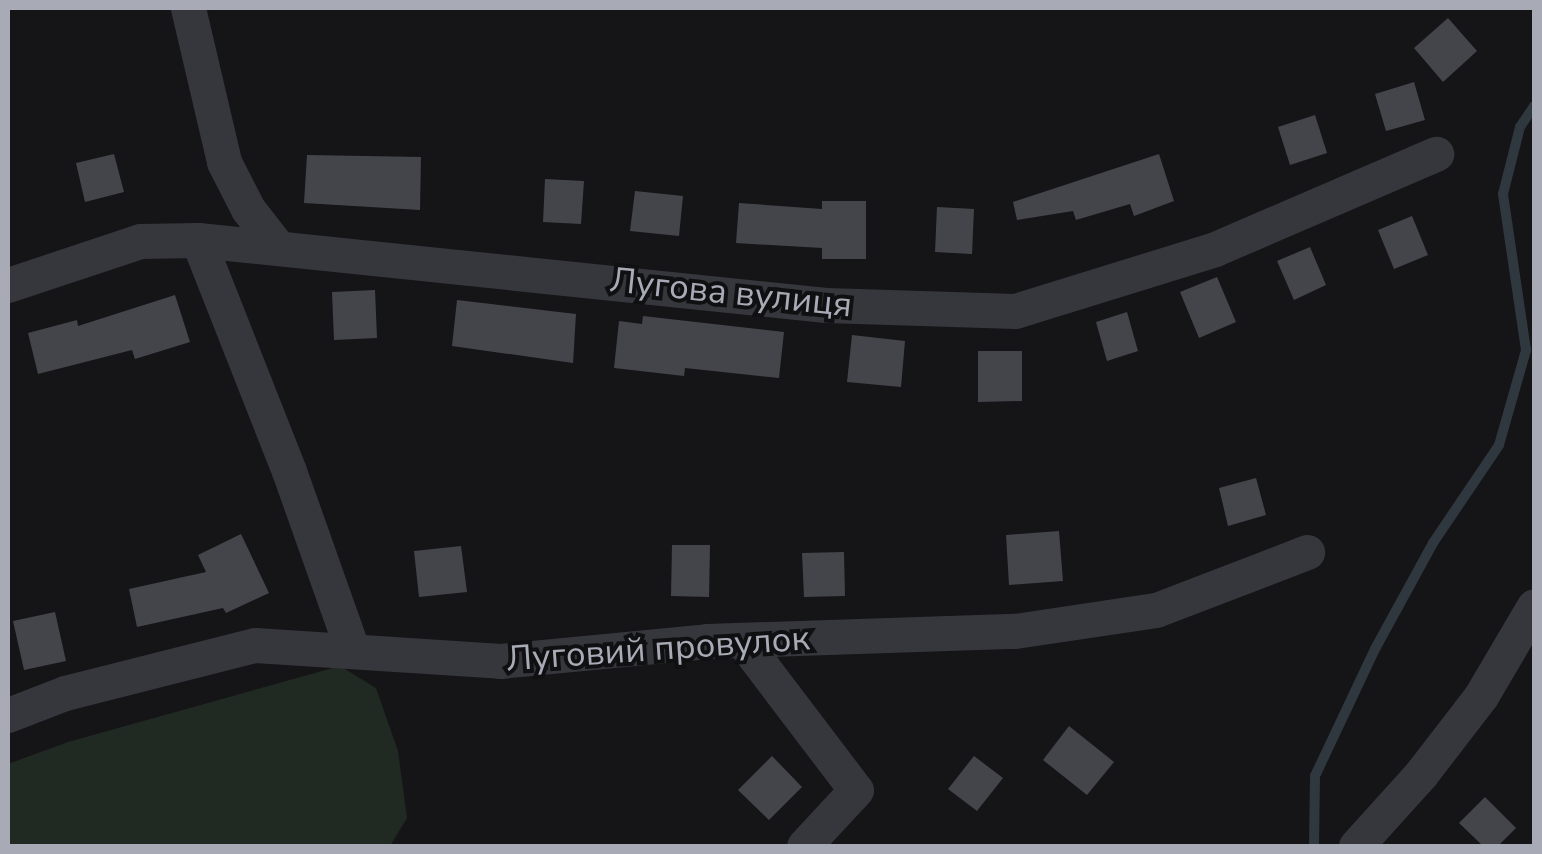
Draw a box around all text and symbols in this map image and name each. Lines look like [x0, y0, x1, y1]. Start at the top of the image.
street label: Лугова вулиця [608, 259, 854, 327]
street label: Луговий провулок [505, 617, 811, 681]

